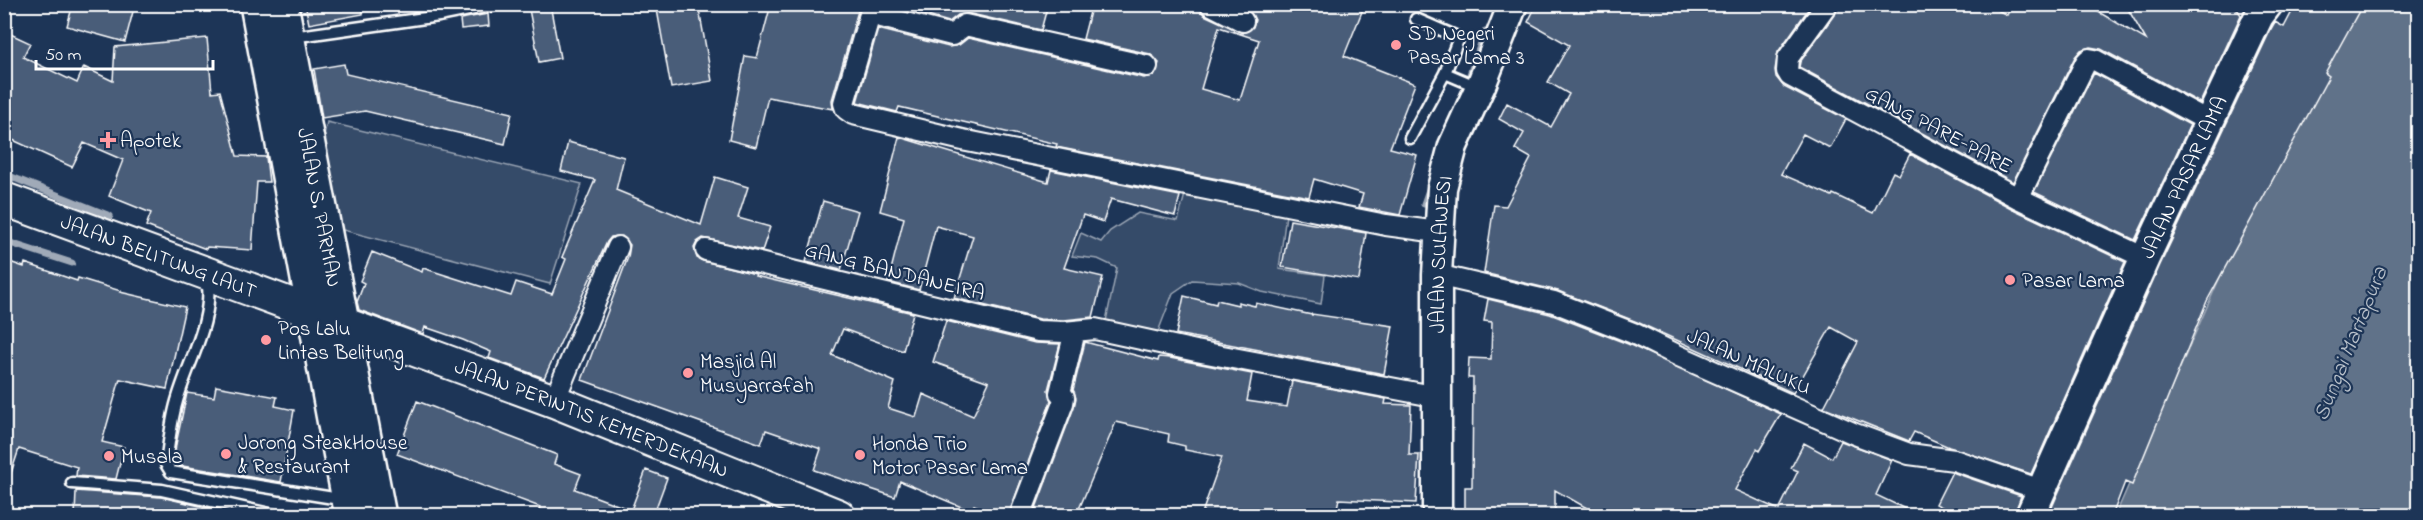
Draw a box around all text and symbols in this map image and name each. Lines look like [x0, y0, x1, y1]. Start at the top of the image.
place label: SD Negeri Pasar Lama 3 [1408, 20, 1525, 74]
scale bar [36, 33, 213, 71]
marker: SD Negeri Pasar Lama 3 [1389, 38, 1403, 52]
text: 50 m [45, 43, 82, 69]
street label: GANG PARE-PARE [1859, 79, 2017, 182]
street label: JALAN PASAR LAMA [2134, 91, 2236, 264]
street label: JALAN S. PARMAN [288, 125, 348, 290]
place label: Apotek [120, 127, 182, 157]
marker: Apotek [101, 133, 115, 147]
street label: JALAN SULAWESI [1424, 172, 1462, 333]
street label: JALAN BELITUNG LAUT [56, 208, 260, 308]
street label: GANG BANDANEIRA [801, 236, 988, 310]
water label: Sungai Martapura [2306, 261, 2398, 426]
place label: Pasar Lama [2022, 267, 2125, 297]
marker: Pasar Lama [2003, 273, 2017, 287]
place label: Pos Lalu Lintas Belitung [278, 315, 404, 371]
street label: JALAN MALUKU [1681, 322, 1815, 404]
marker: Pos Lalu Lintas Belitung [259, 333, 273, 347]
place label: Masjid Al Musyarrafah [700, 348, 814, 404]
street label: JALAN PERINTIS KEMERDEKAAN [450, 353, 732, 487]
marker: Masjid Al Musyarrafah [681, 366, 695, 380]
place label: Jorong SteakHouse & Restaurant [238, 429, 408, 483]
place label: Honda Trio Motor Pasar Lama [872, 430, 1028, 484]
place label: Musala [121, 443, 183, 473]
marker: Jorong SteakHouse & Restaurant [219, 447, 233, 461]
marker: Honda Trio Motor Pasar Lama [853, 448, 867, 462]
marker: Musala [102, 449, 116, 463]

